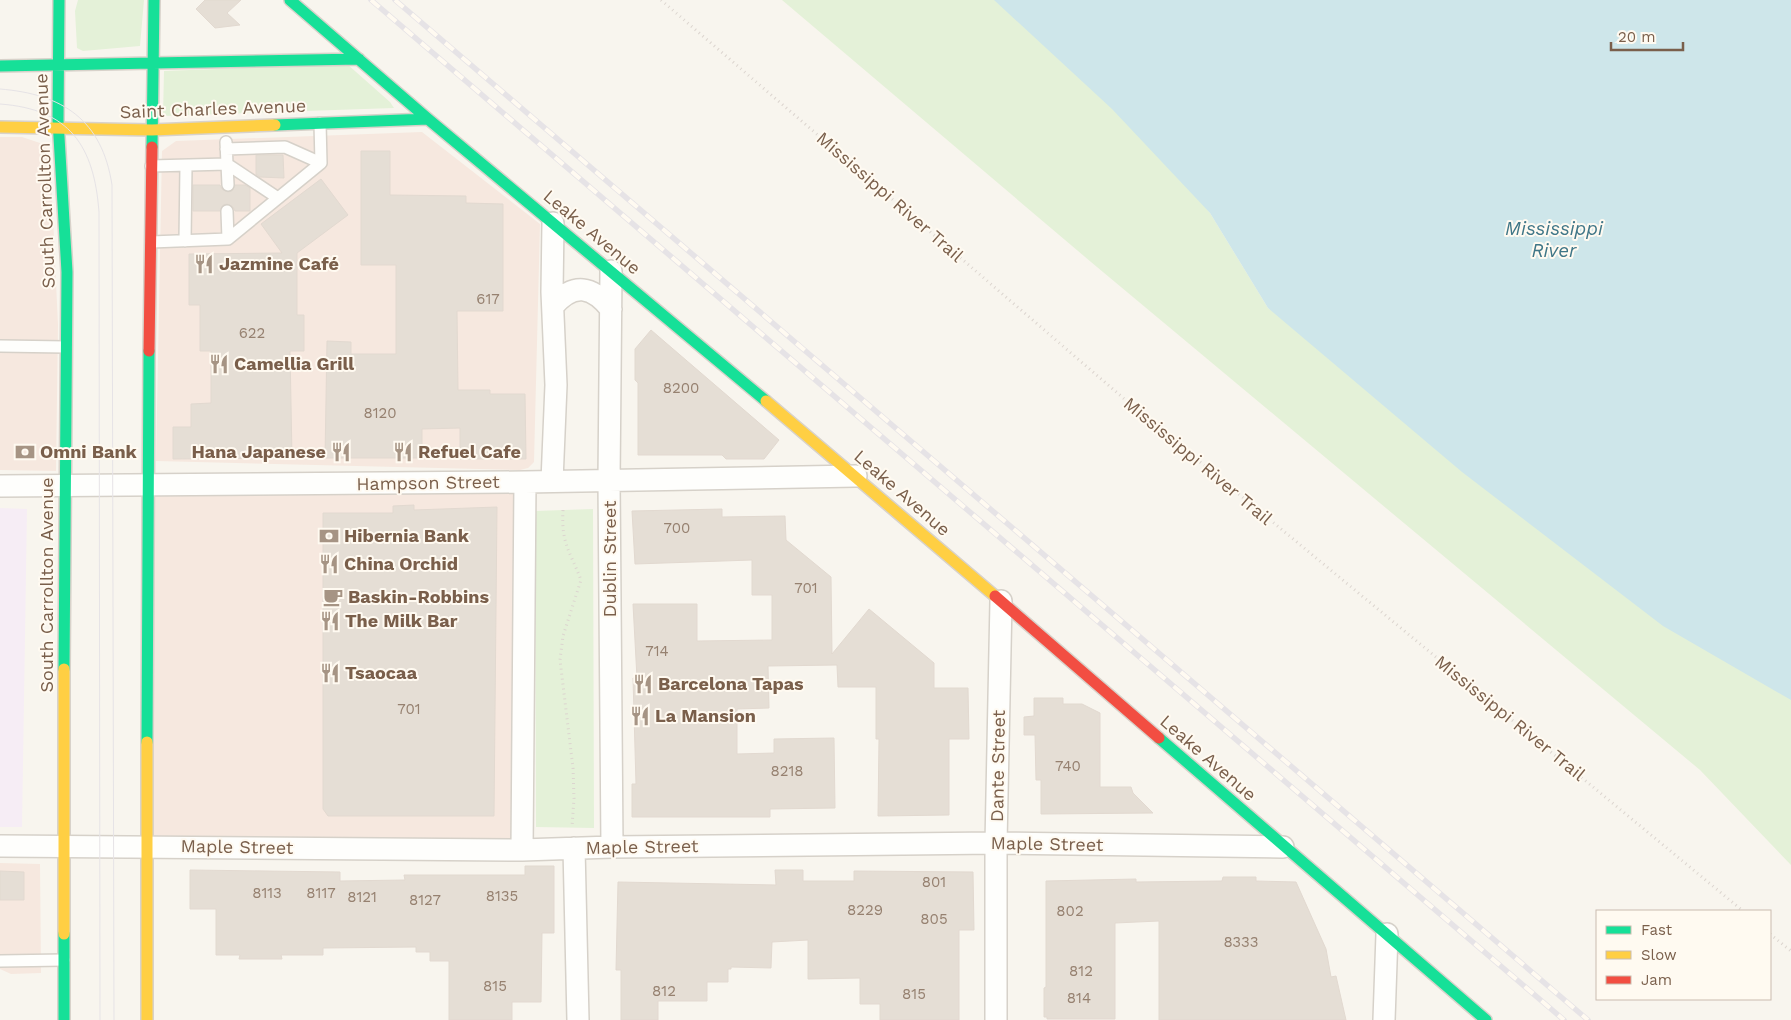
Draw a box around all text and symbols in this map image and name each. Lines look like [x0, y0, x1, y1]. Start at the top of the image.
scale bar [1611, 20, 1684, 52]
text: 20 m [1618, 28, 1656, 46]
street label: South Carrollton Avenue [30, 73, 59, 289]
street label: Saint Charles Avenue [119, 95, 307, 122]
street label: Mississippi River Trail [813, 127, 968, 266]
street label: Leake Avenue [539, 185, 645, 278]
water label: Mississippi River [1505, 217, 1604, 262]
restaurant icon: Jazmine Café [193, 253, 215, 275]
place label: Jazmine Café [219, 253, 339, 274]
house number: 617 [476, 290, 500, 308]
house number: 622 [239, 324, 265, 342]
restaurant icon: Camellia Grill [208, 353, 230, 375]
place label: Camellia Grill [234, 353, 354, 374]
house number: 8200 [663, 379, 699, 397]
street label: Mississippi River Trail [1120, 392, 1277, 529]
house number: 8120 [363, 404, 397, 422]
bank icon: Omni Bank [14, 441, 36, 463]
place label: Omni Bank [40, 441, 138, 462]
place label: Hana Japanese [191, 441, 326, 462]
restaurant icon: Hana Japanese [330, 441, 352, 463]
restaurant icon: Refuel Cafe [392, 441, 414, 463]
place label: Refuel Cafe [418, 441, 521, 462]
street label: Leake Avenue [850, 445, 955, 540]
street label: Hampson Street [356, 471, 500, 494]
street label: South Carrollton Avenue [36, 477, 57, 693]
street label: Dublin Street [599, 500, 620, 618]
house number: 700 [664, 519, 690, 537]
bank icon: Hibernia Bank [318, 525, 340, 547]
place label: Hibernia Bank [344, 525, 470, 546]
restaurant icon: China Orchid [318, 553, 340, 575]
place label: China Orchid [344, 553, 458, 574]
house number: 701 [794, 579, 818, 597]
cafe icon: Baskin-Robbins [322, 586, 344, 608]
place label: Baskin-Robbins [348, 586, 489, 607]
restaurant icon: The Milk Bar [319, 610, 341, 632]
place label: The Milk Bar [345, 610, 458, 631]
house number: 714 [645, 642, 669, 660]
street label: Mississippi River Trail [1431, 650, 1590, 785]
restaurant icon: Tsaocaa [319, 662, 341, 684]
place label: Tsaocaa [345, 662, 418, 683]
restaurant icon: Barcelona Tapas [632, 673, 654, 695]
place label: Barcelona Tapas [658, 673, 804, 694]
house number: 701 [397, 700, 421, 718]
restaurant icon: La Mansion [629, 705, 651, 727]
place label: La Mansion [655, 705, 756, 726]
street label: Dante Street [986, 709, 1009, 822]
street label: Leake Avenue [1156, 710, 1261, 805]
house number: 740 [1055, 757, 1081, 775]
house number: 8218 [770, 762, 804, 780]
street label: Maple Street [990, 832, 1104, 855]
street label: Maple Street [180, 835, 294, 858]
street label: Maple Street [585, 835, 699, 858]
house number: 801 [922, 873, 946, 891]
house number: 8113 [252, 884, 282, 902]
house number: 8117 [306, 884, 336, 902]
house number: 8135 [486, 887, 518, 905]
house number: 8121 [347, 888, 377, 906]
house number: 8127 [409, 891, 441, 909]
house number: 8229 [847, 901, 883, 919]
house number: 802 [1056, 902, 1084, 920]
house number: 805 [920, 910, 948, 928]
legend [1596, 910, 1771, 1000]
text: Fast [1641, 921, 1673, 939]
house number: 8333 [1223, 933, 1259, 951]
text: Slow [1641, 946, 1677, 964]
house number: 812 [1069, 962, 1093, 980]
text: Jam [1641, 971, 1672, 989]
house number: 815 [483, 977, 507, 995]
house number: 812 [652, 982, 676, 1000]
house number: 815 [902, 985, 926, 1003]
house number: 814 [1067, 989, 1091, 1007]

